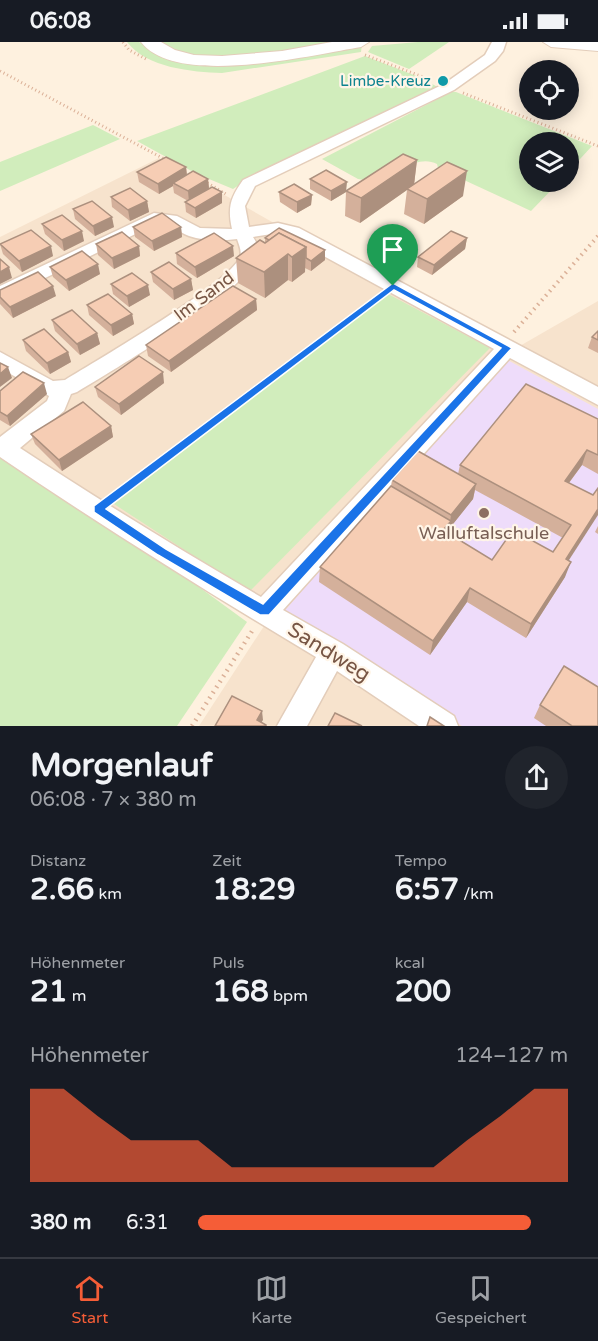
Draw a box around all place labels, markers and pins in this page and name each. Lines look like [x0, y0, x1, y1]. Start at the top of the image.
place label: Limbe-Kreuz [340, 72, 431, 90]
marker: Limbe-Kreuz [436, 74, 450, 88]
pin [367, 224, 418, 286]
marker: Walluftalschule [477, 506, 491, 520]
place label: Walluftalschule [419, 522, 549, 544]

